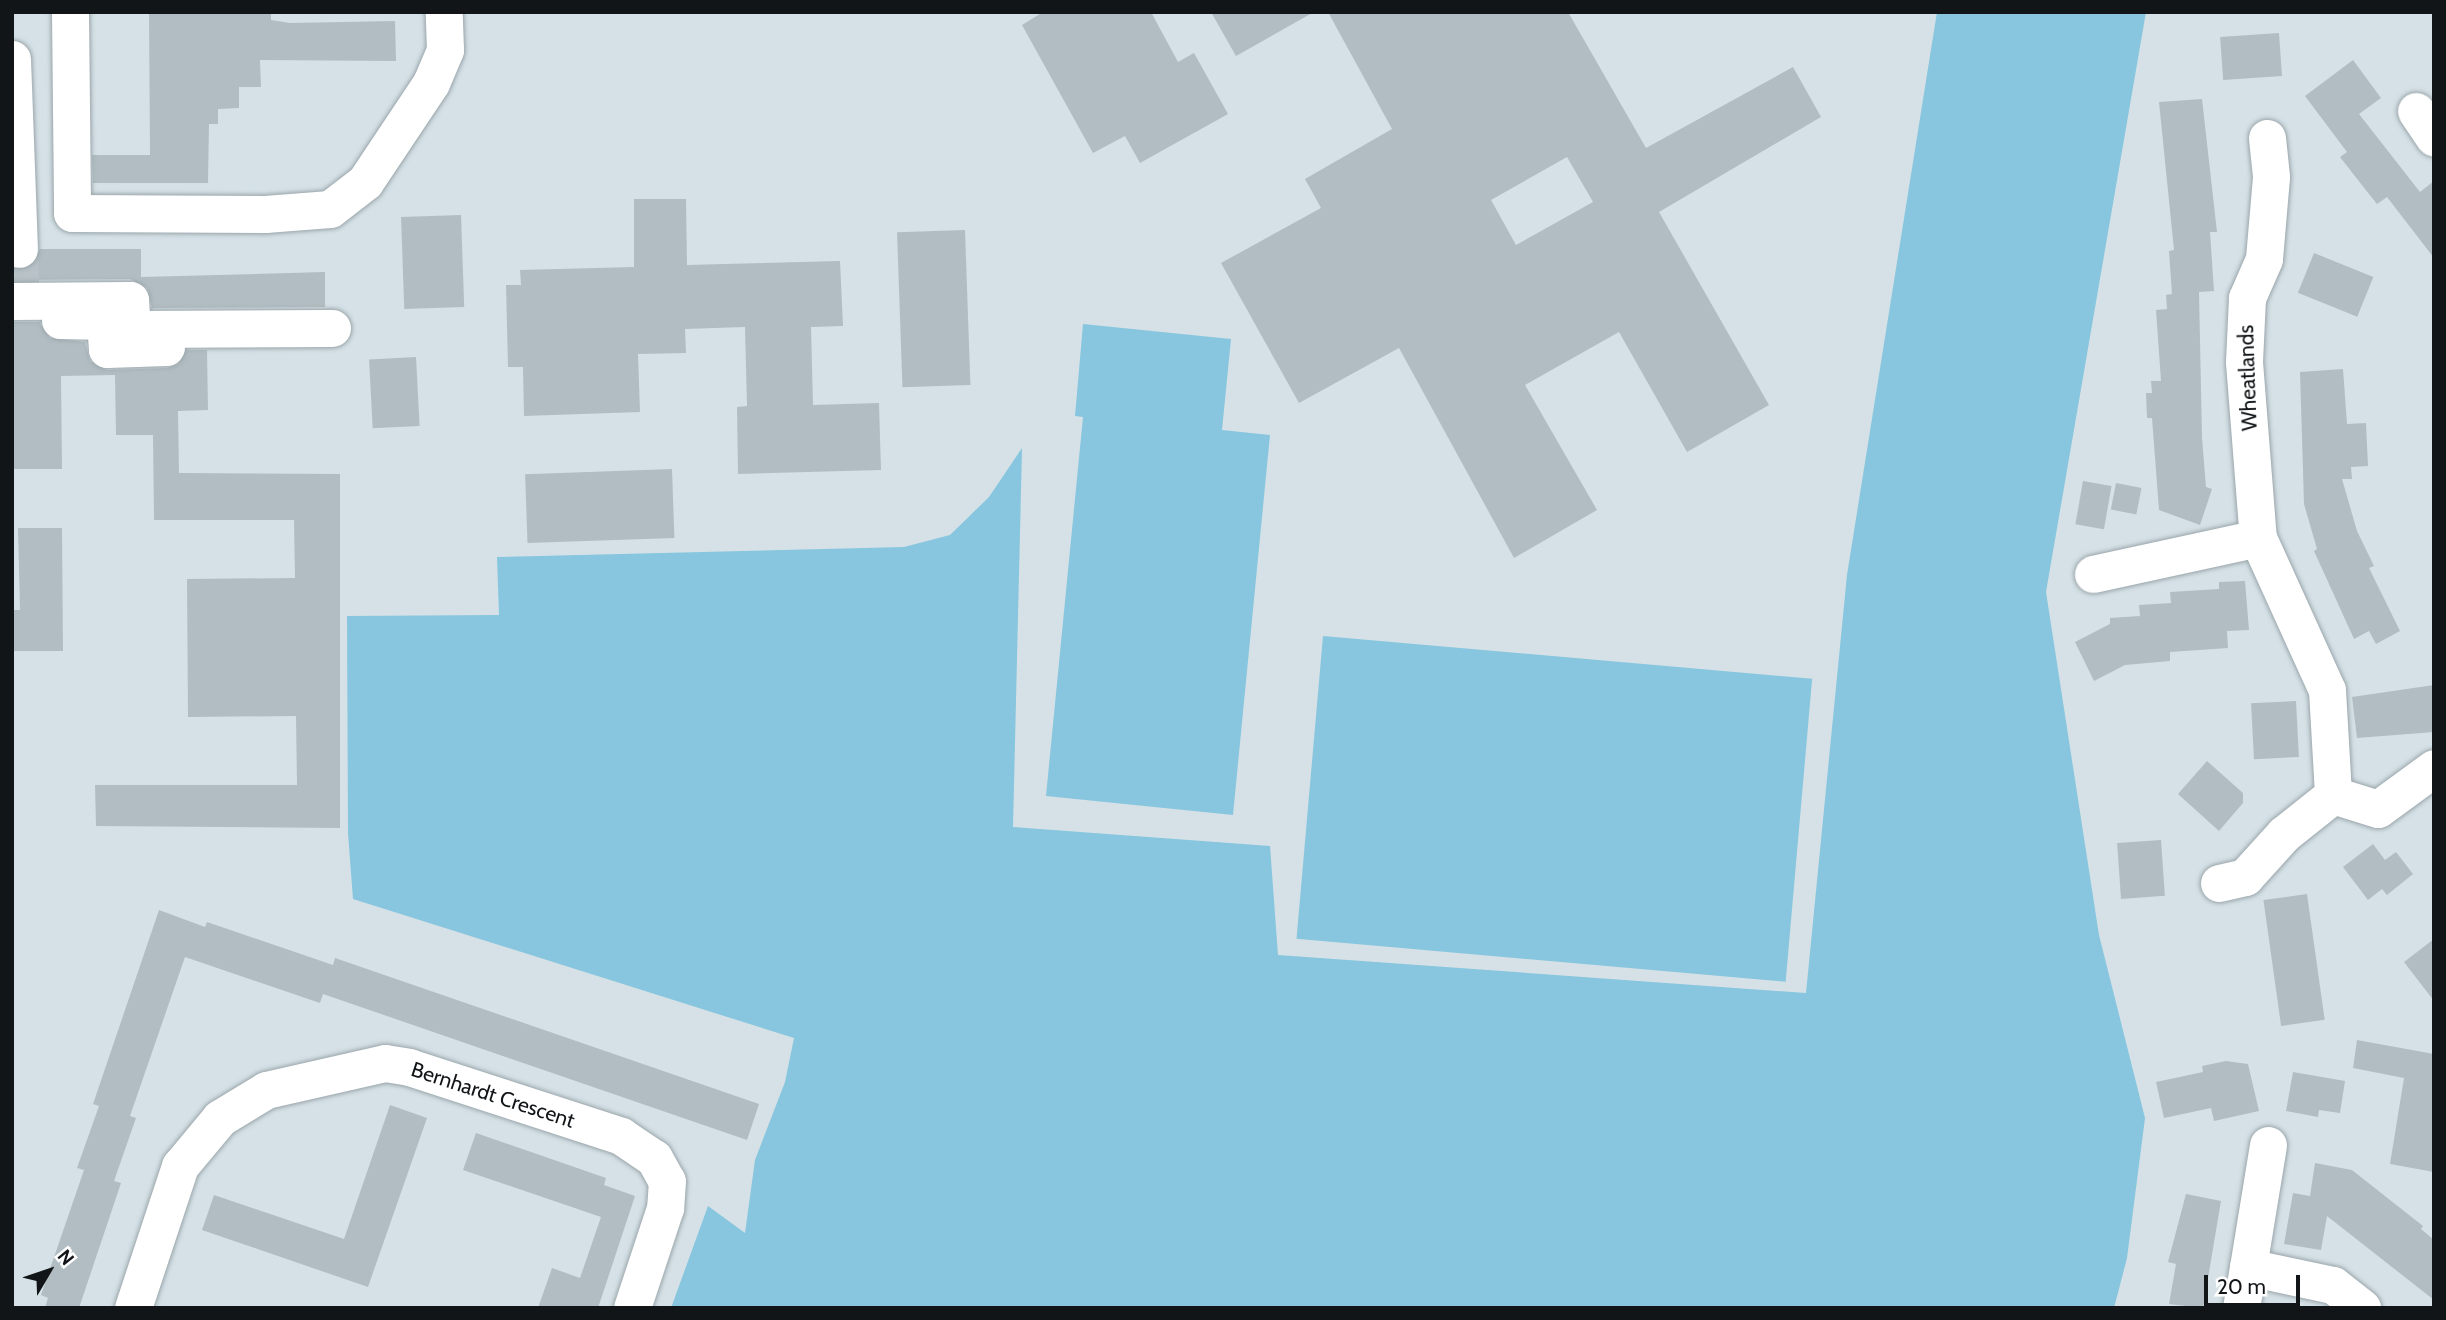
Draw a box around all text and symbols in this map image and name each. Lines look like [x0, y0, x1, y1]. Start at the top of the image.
street label: Wheatlands [2234, 325, 2262, 431]
street label: Bernhardt Crescent [408, 1057, 578, 1133]
north arrow [14, 1236, 84, 1306]
text: N [53, 1245, 79, 1270]
scale bar [2208, 1260, 2304, 1304]
text: 20 m [2217, 1274, 2266, 1299]

